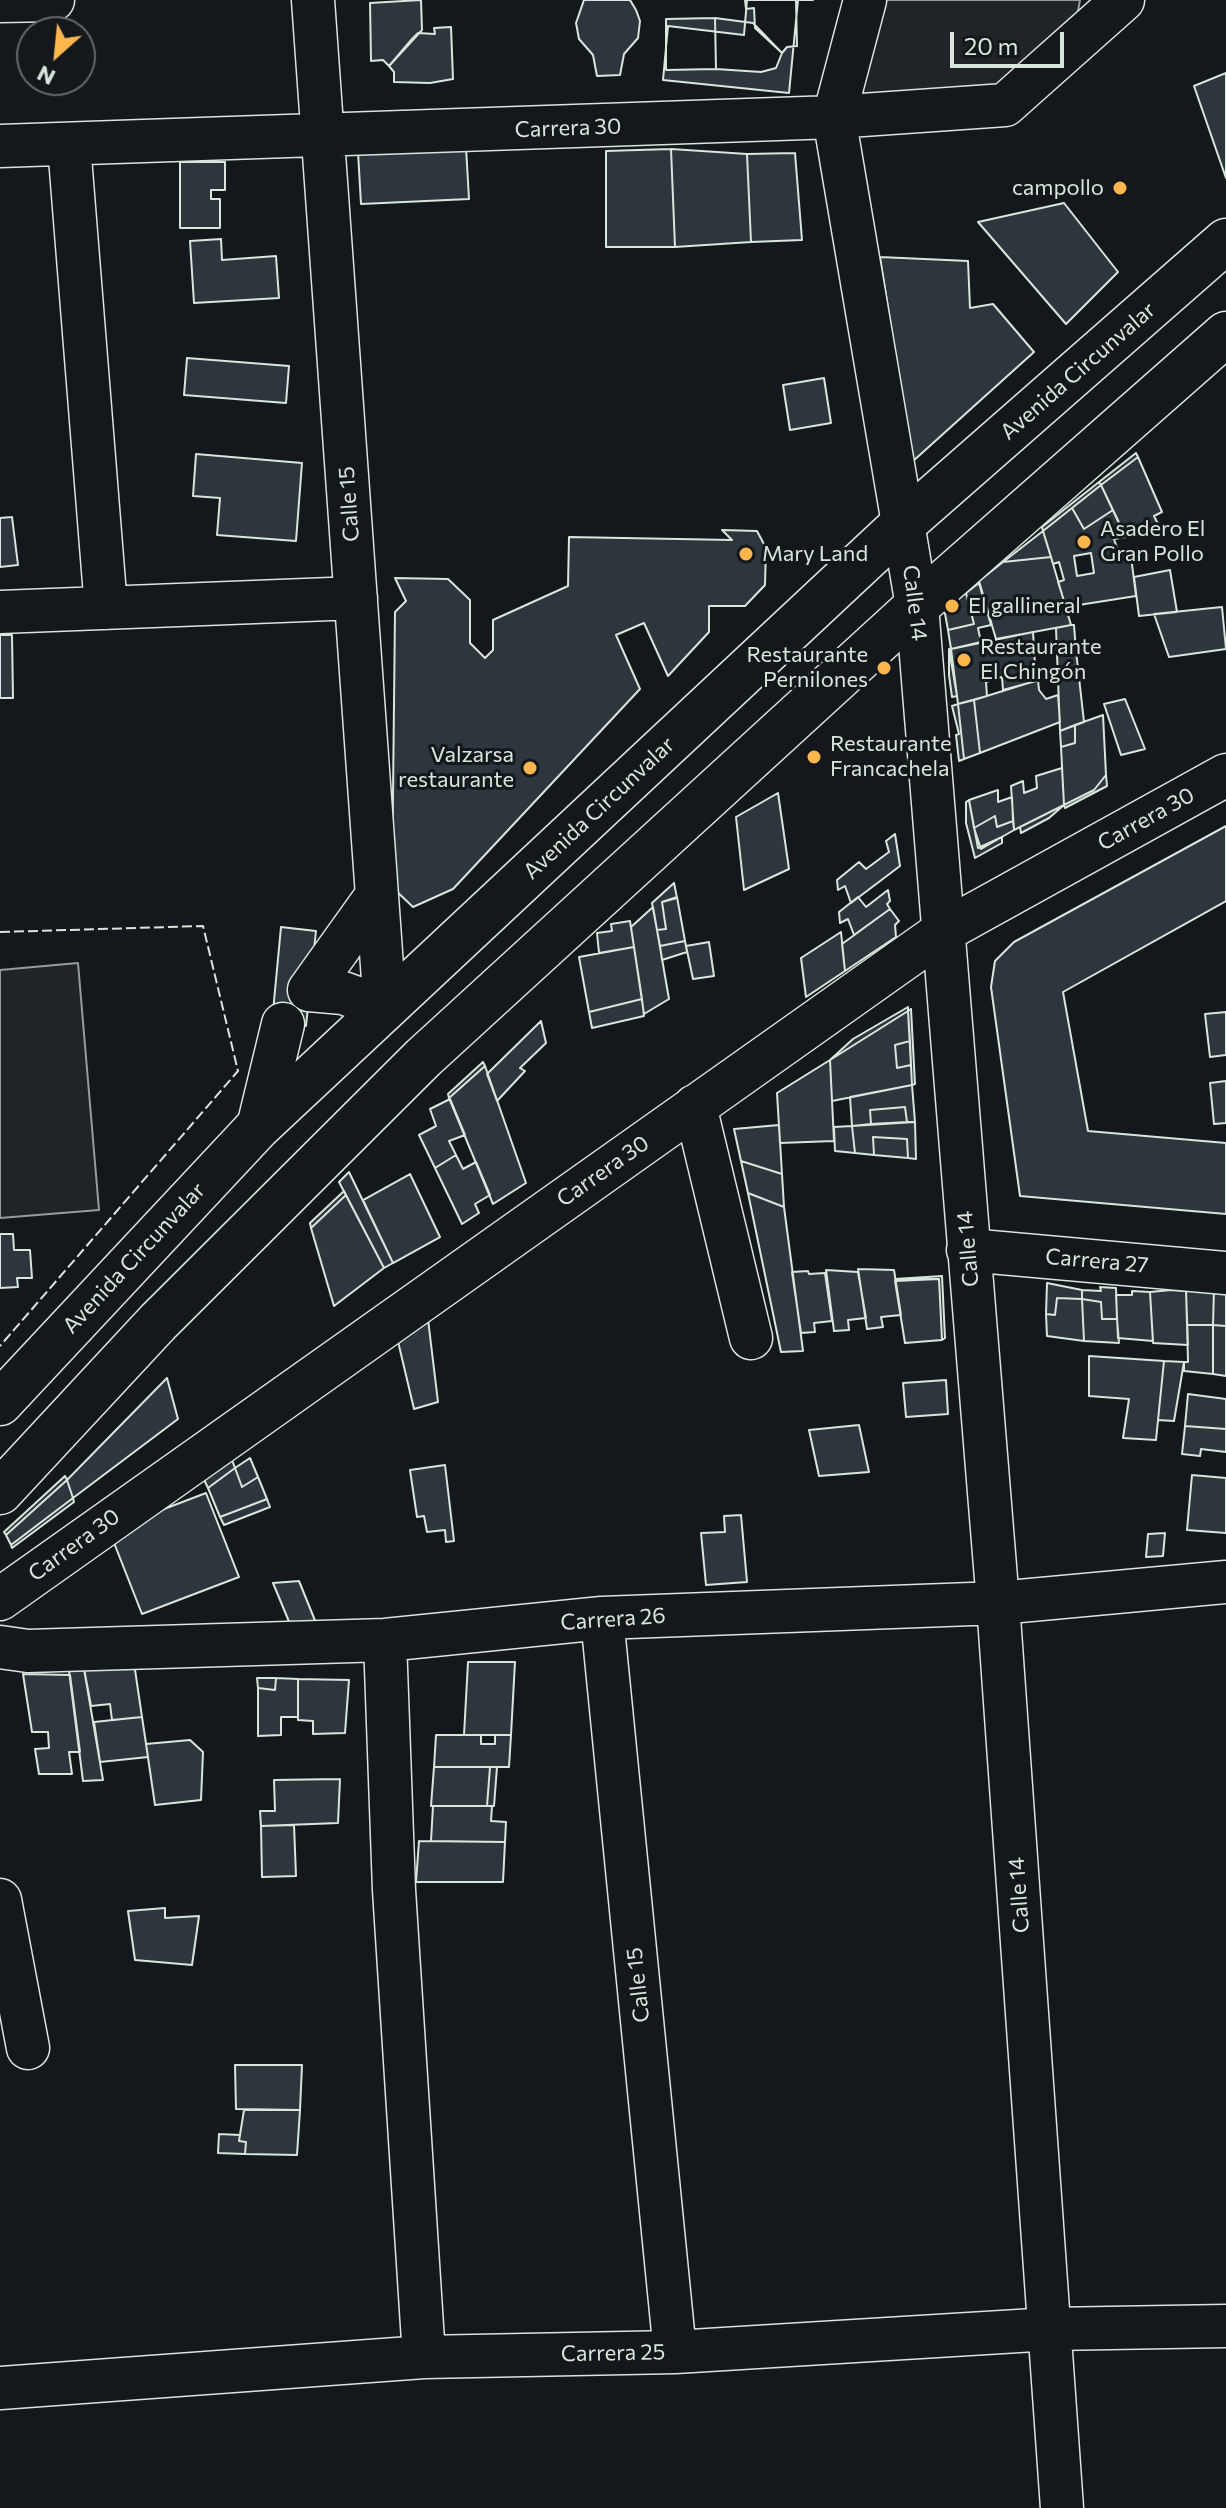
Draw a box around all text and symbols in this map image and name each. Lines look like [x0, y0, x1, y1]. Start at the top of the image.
north arrow [16, 16, 96, 96]
scale bar [954, 16, 1068, 66]
text: 20 m [964, 31, 1018, 60]
text: N [32, 60, 59, 92]
street label: Carrera 30 [514, 113, 622, 143]
place label: campollo [1012, 175, 1104, 201]
marker: campollo [1111, 179, 1129, 197]
street label: Avenida Circunvalar [995, 297, 1161, 445]
street label: Calle 15 [333, 465, 365, 543]
place label: Asadero El Gran Pollo [1100, 516, 1205, 568]
marker: Asadero El Gran Pollo [1075, 533, 1093, 551]
place label: Mary Land [762, 541, 868, 567]
marker: Mary Land [737, 545, 755, 563]
street label: Calle 14 [897, 564, 933, 642]
place label: El gallineral [968, 593, 1081, 619]
marker: El gallineral [943, 597, 961, 615]
place label: Restaurante El Chingón [980, 634, 1102, 686]
place label: Restaurante Pernilones [746, 642, 868, 694]
marker: Restaurante El Chingón [955, 651, 973, 669]
marker: Restaurante Pernilones [875, 659, 893, 677]
street label: Avenida Circunvalar [518, 731, 680, 885]
place label: Restaurante Francachela [830, 731, 952, 782]
place label: Valzarsa restaurante [398, 742, 514, 794]
marker: Restaurante Francachela [805, 748, 823, 766]
marker: Valzarsa restaurante [521, 759, 539, 777]
street label: Carrera 30 [1093, 782, 1199, 856]
street label: Carrera 30 [552, 1130, 654, 1212]
street label: Avenida Circunvalar [57, 1177, 211, 1339]
street label: Calle 14 [952, 1210, 984, 1288]
street label: Carrera 27 [1044, 1243, 1150, 1279]
street label: Carrera 30 [23, 1503, 125, 1587]
street label: Carrera 26 [560, 1602, 666, 1636]
street label: Calle 14 [1003, 1856, 1035, 1934]
street label: Calle 15 [621, 1946, 655, 2024]
street label: Carrera 25 [561, 2339, 665, 2367]

